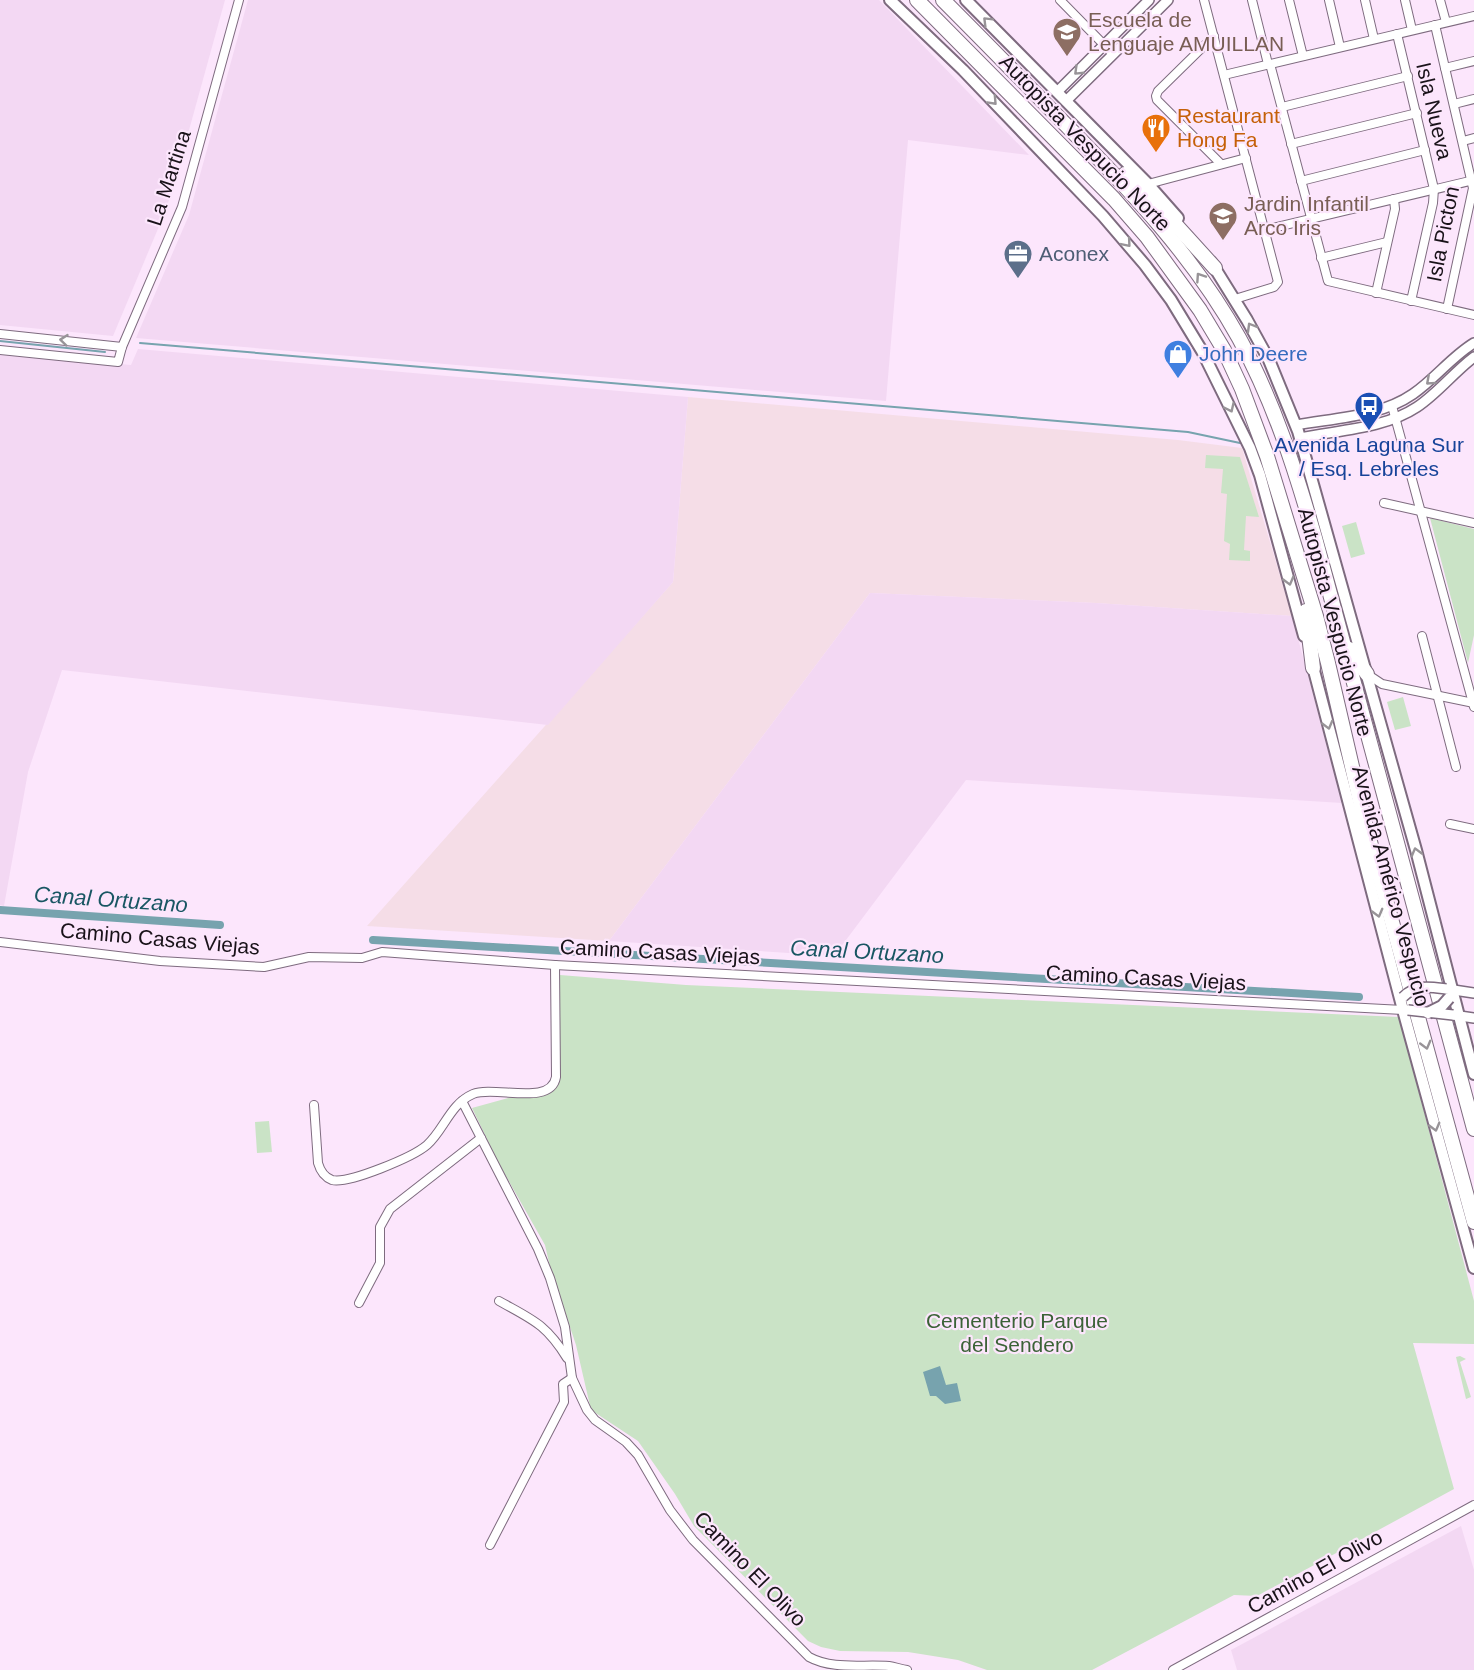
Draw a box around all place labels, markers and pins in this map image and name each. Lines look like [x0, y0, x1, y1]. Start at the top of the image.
place label: Escuela de Lenguaje AMUILLAN [1088, 8, 1284, 55]
school or university icon: Escuela de Lenguaje AMUILLAN [1051, 16, 1083, 58]
place label: Restaurant Hong Fa [1177, 104, 1280, 151]
restaurant icon: Restaurant Hong Fa [1140, 112, 1172, 154]
place label: Jardin Infantil Arco Iris [1244, 192, 1369, 239]
school or university icon: Jardin Infantil Arco Iris [1207, 200, 1239, 242]
office icon: Aconex [1002, 238, 1034, 280]
place label: Aconex [1039, 242, 1110, 265]
shop icon: John Deere [1162, 338, 1194, 380]
place label: John Deere [1199, 342, 1308, 365]
bus stop icon: Avenida Laguna Sur / Esq. Lebreles [1353, 390, 1385, 432]
place label: Avenida Laguna Sur / Esq. Lebreles [1274, 433, 1464, 480]

